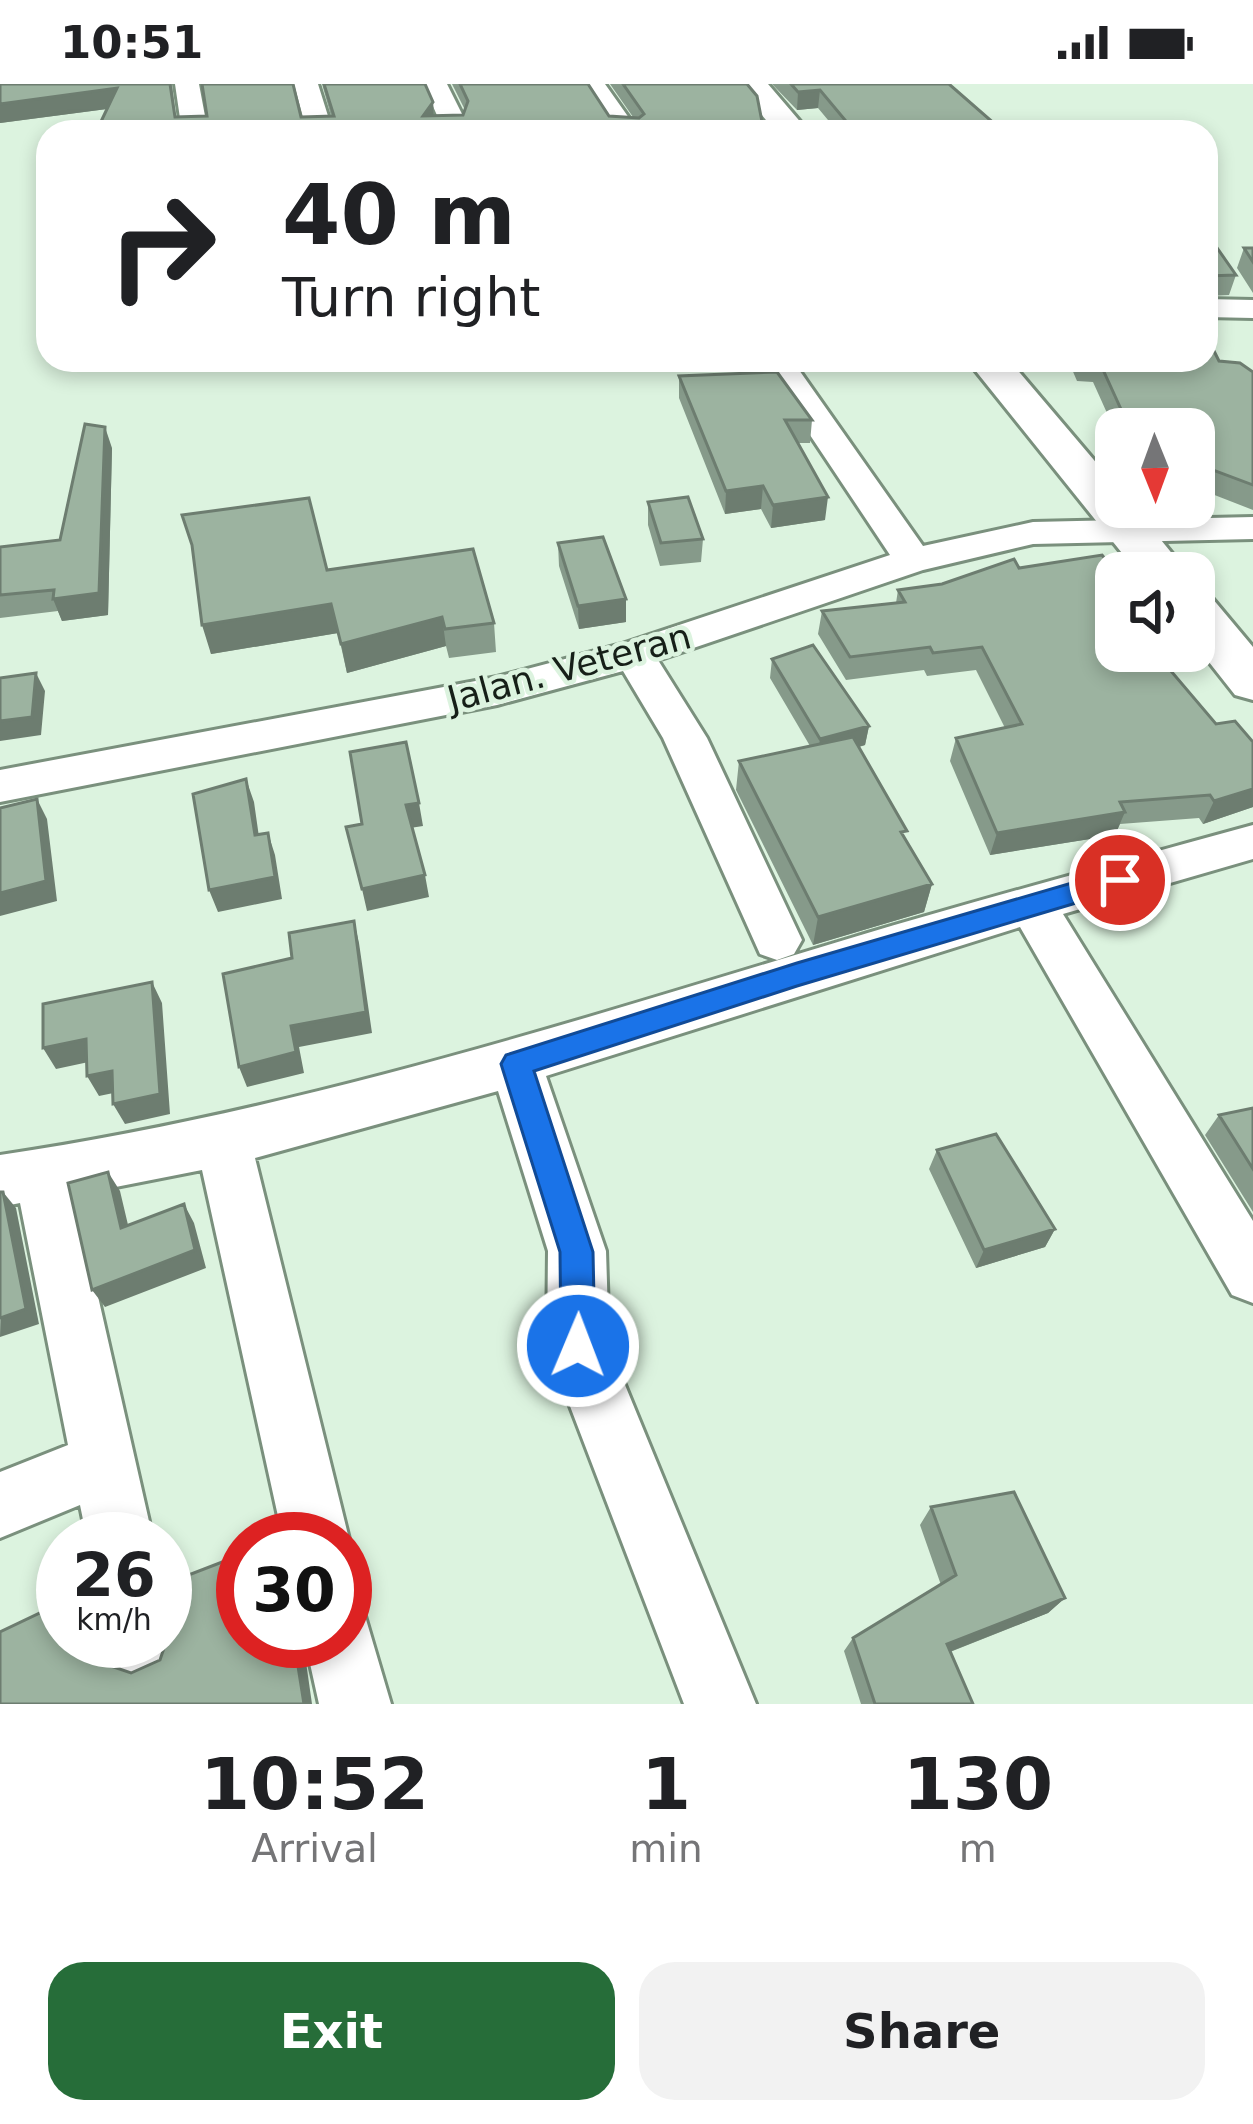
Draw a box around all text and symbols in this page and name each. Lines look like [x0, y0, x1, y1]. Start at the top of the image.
text: 10:51 [60, 16, 203, 69]
text: 40 m [282, 166, 516, 264]
icon: right [84, 168, 240, 324]
text: Turn right [282, 266, 541, 329]
north arrow [1095, 408, 1215, 528]
map controls [1095, 408, 1215, 672]
button: sound [1095, 552, 1215, 672]
street label: Jalan. Veteran [441, 615, 695, 720]
pin [1069, 829, 1171, 931]
icon: arrive [1087, 847, 1153, 913]
position arrow [515, 1283, 641, 1409]
speed limit sign: 30 [216, 1512, 372, 1668]
text: 26 [72, 1540, 156, 1610]
text: km/h [76, 1602, 152, 1637]
text: 10:52 [200, 1742, 429, 1826]
text: 1 [641, 1742, 691, 1826]
text: 130 [903, 1742, 1053, 1826]
text: Arrival [251, 1826, 378, 1871]
text: min [629, 1826, 703, 1871]
text: m [959, 1826, 997, 1871]
button: Exit [48, 1962, 615, 2100]
button: Share [639, 1962, 1205, 2100]

